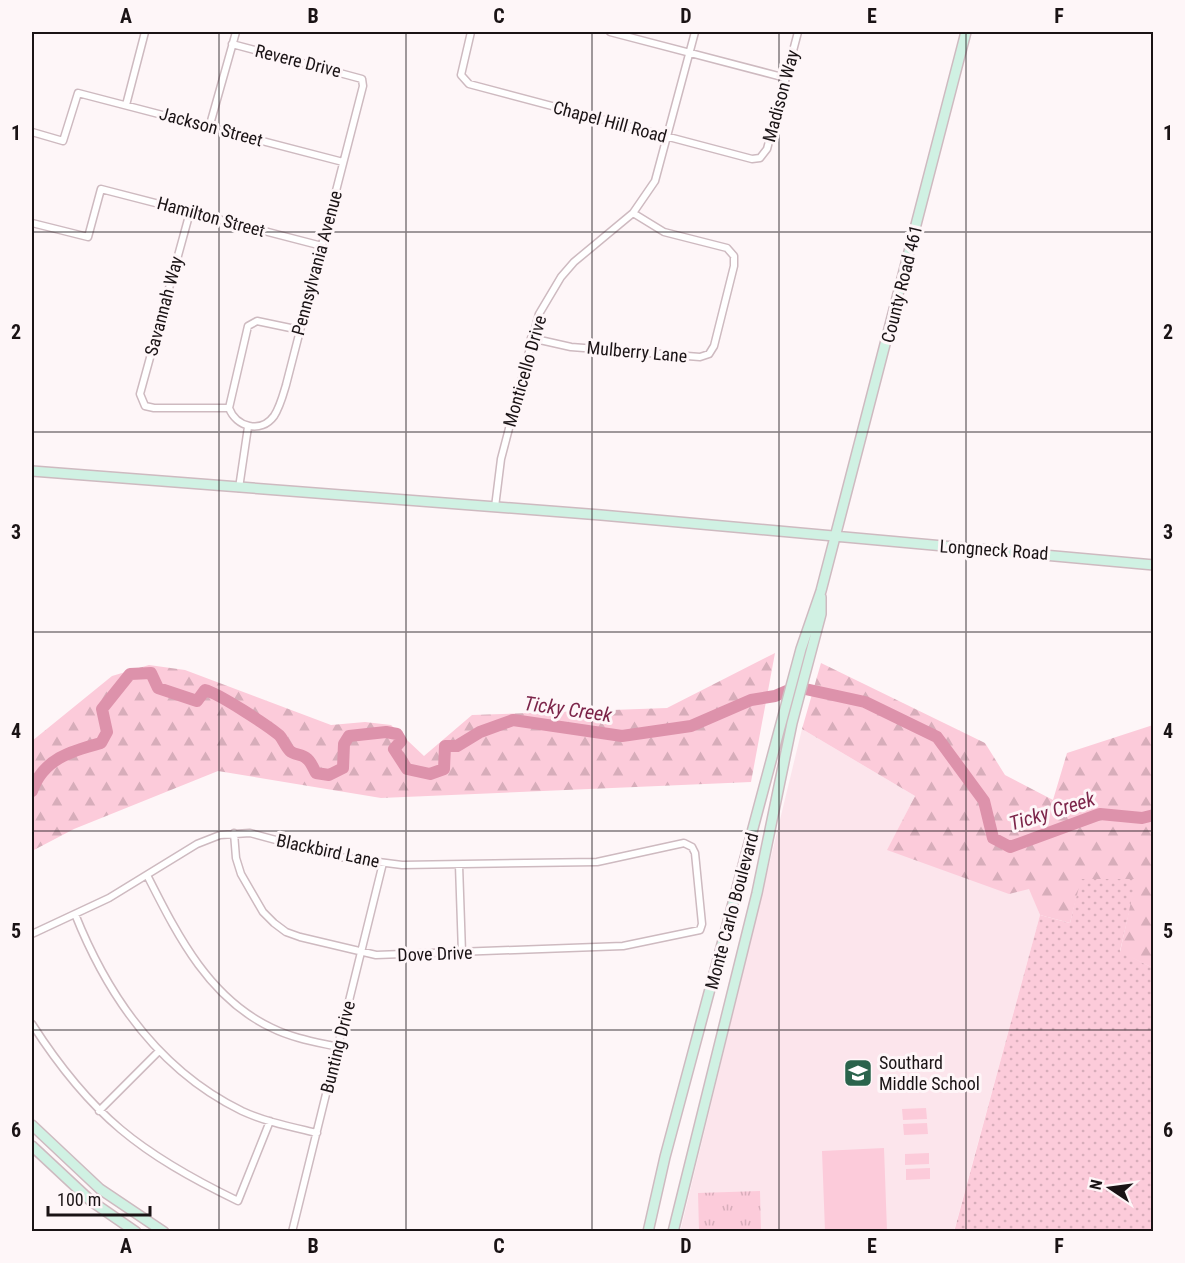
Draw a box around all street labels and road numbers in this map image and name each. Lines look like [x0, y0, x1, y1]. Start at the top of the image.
street label: Revere Drive [253, 40, 343, 81]
street label: Madison Way [758, 47, 803, 144]
street label: Chapel Hill Road [551, 96, 669, 147]
street label: Jackson Street [157, 103, 265, 150]
street label: Pennsylvania Avenue [287, 188, 346, 338]
street label: Hamilton Street [155, 192, 267, 241]
street label: County Road 461 [877, 223, 926, 345]
street label: Savannah Way [140, 253, 187, 358]
street label: Monticello Drive [499, 313, 550, 429]
street label: Mulberry Lane [586, 337, 688, 366]
street label: Longneck Road [939, 535, 1049, 564]
street label: Blackbird Lane [275, 829, 382, 872]
street label: Monte Carlo Boulevard [700, 830, 763, 991]
street label: Dove Drive [397, 942, 473, 965]
street label: Bunting Drive [316, 999, 359, 1095]

